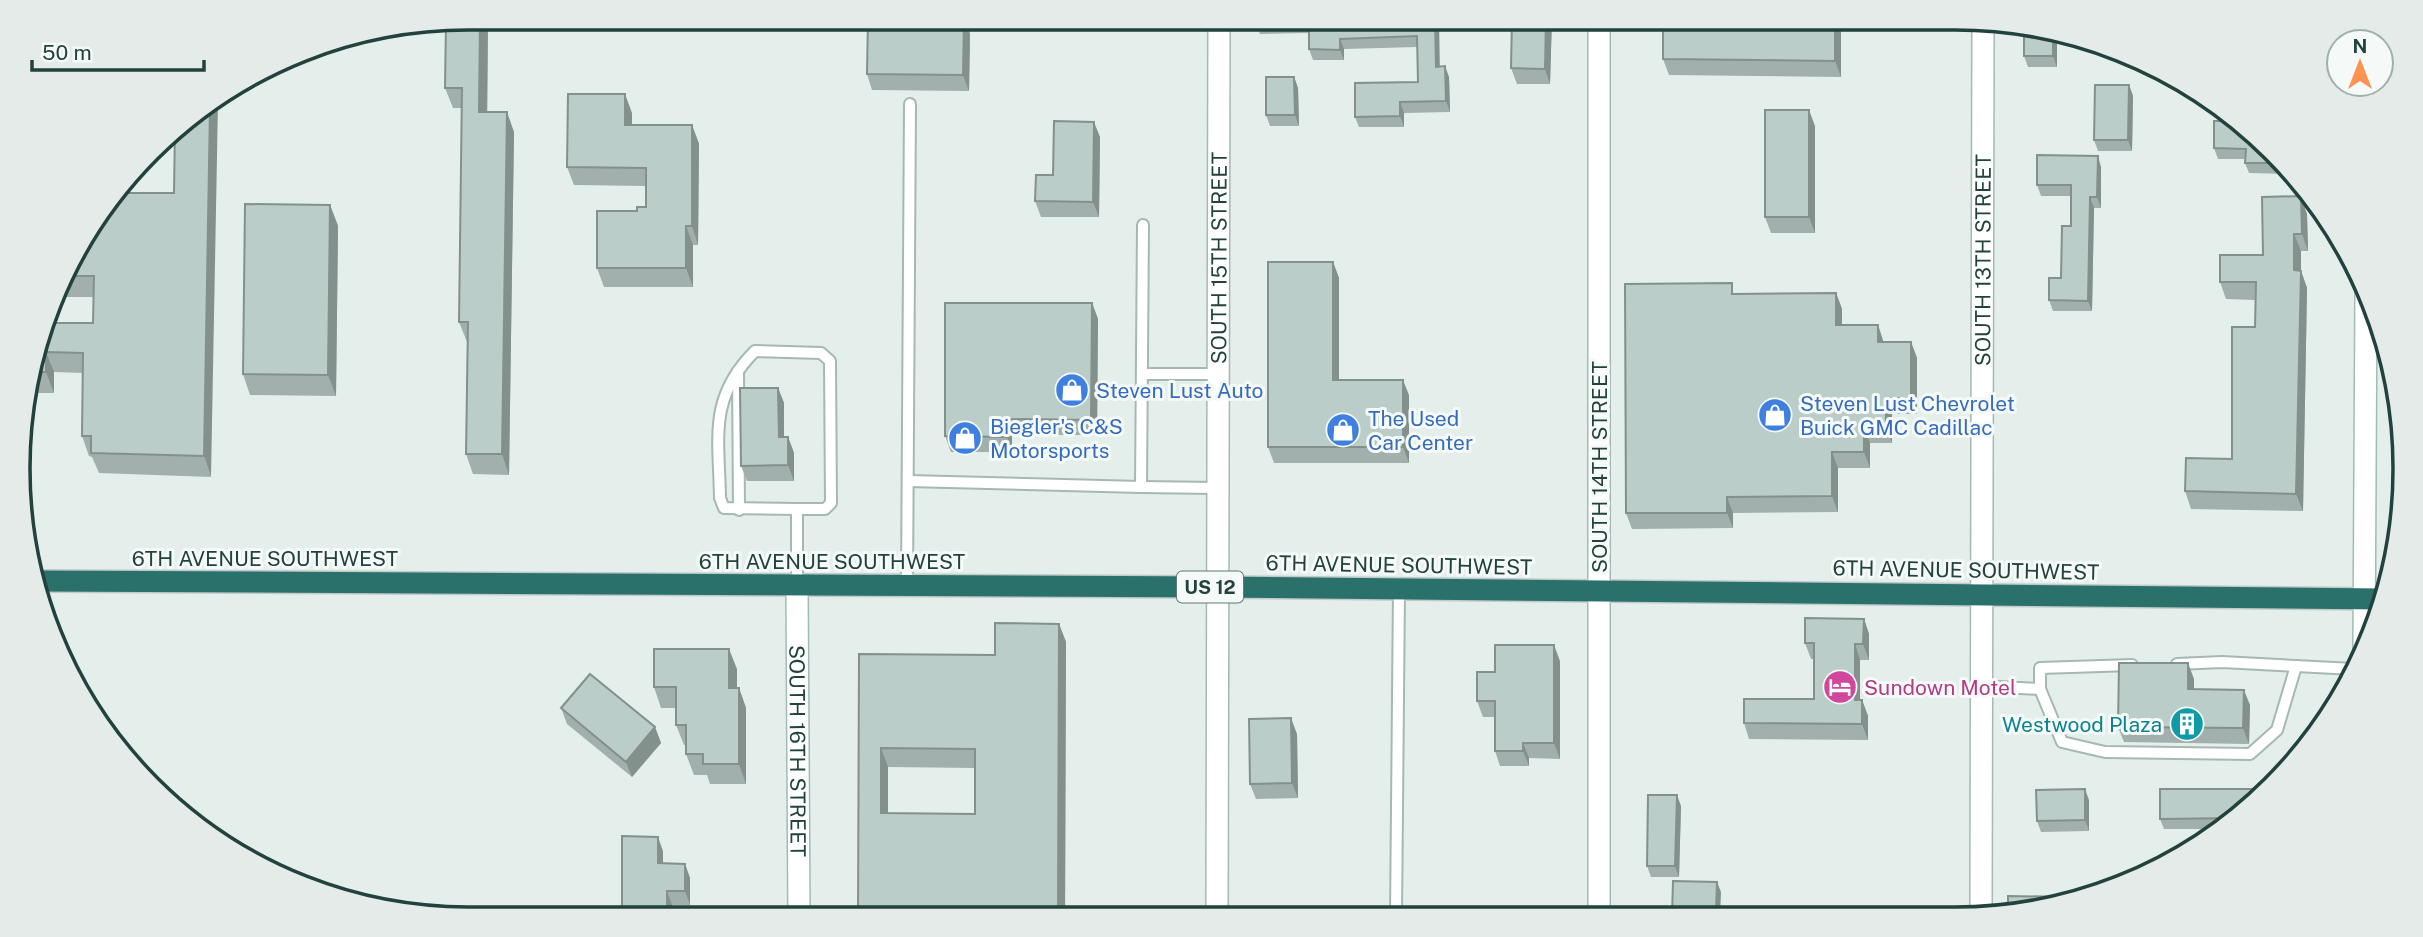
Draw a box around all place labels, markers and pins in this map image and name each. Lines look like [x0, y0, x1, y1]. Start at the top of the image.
shop icon: Steven Lust Auto [1053, 371, 1091, 409]
place label: Steven Lust Auto [1096, 378, 1263, 403]
place label: Steven Lust Chevrolet Buick GMC Cadillac [1800, 391, 2015, 440]
shop icon: Steven Lust Chevrolet Buick GMC Cadillac [1756, 396, 1794, 434]
place label: The Used Car Center [1368, 406, 1473, 455]
shop icon: The Used Car Center [1324, 411, 1362, 449]
place label: Biegler's C&S Motorsports [990, 414, 1123, 463]
shop icon: Biegler's C&S Motorsports [946, 419, 984, 457]
hotel icon: Sundown Motel [1821, 668, 1859, 706]
place label: Sundown Motel [1864, 675, 2016, 700]
building icon: Westwood Plaza [2168, 705, 2206, 743]
place label: Westwood Plaza [2002, 712, 2162, 737]

